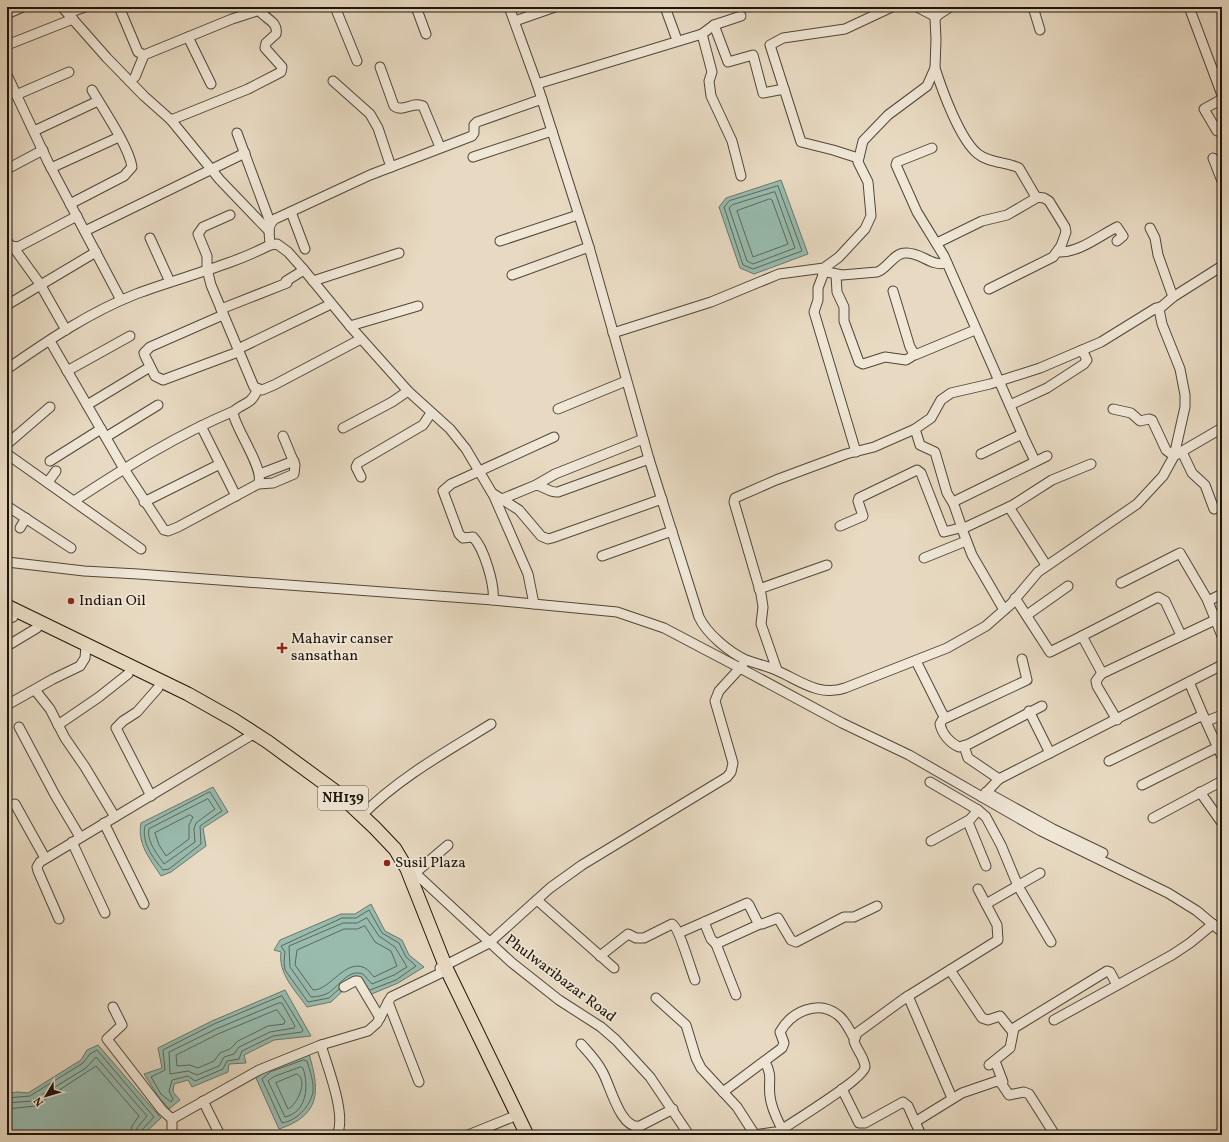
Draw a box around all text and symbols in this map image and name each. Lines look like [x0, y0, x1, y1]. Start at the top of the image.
place label: Indian Oil [79, 591, 146, 612]
marker: Indian Oil [66, 596, 76, 606]
place label: Mahavir canser sansathan [291, 629, 393, 667]
marker: Mahavir canser sansathan [276, 642, 288, 654]
road number: NH139 [318, 786, 368, 810]
place label: Susil Plaza [395, 853, 466, 874]
marker: Susil Plaza [382, 858, 392, 868]
street label: Phulwaribazar Road [500, 930, 620, 1028]
north arrow [26, 1076, 66, 1116]
text: N [31, 1093, 48, 1109]

